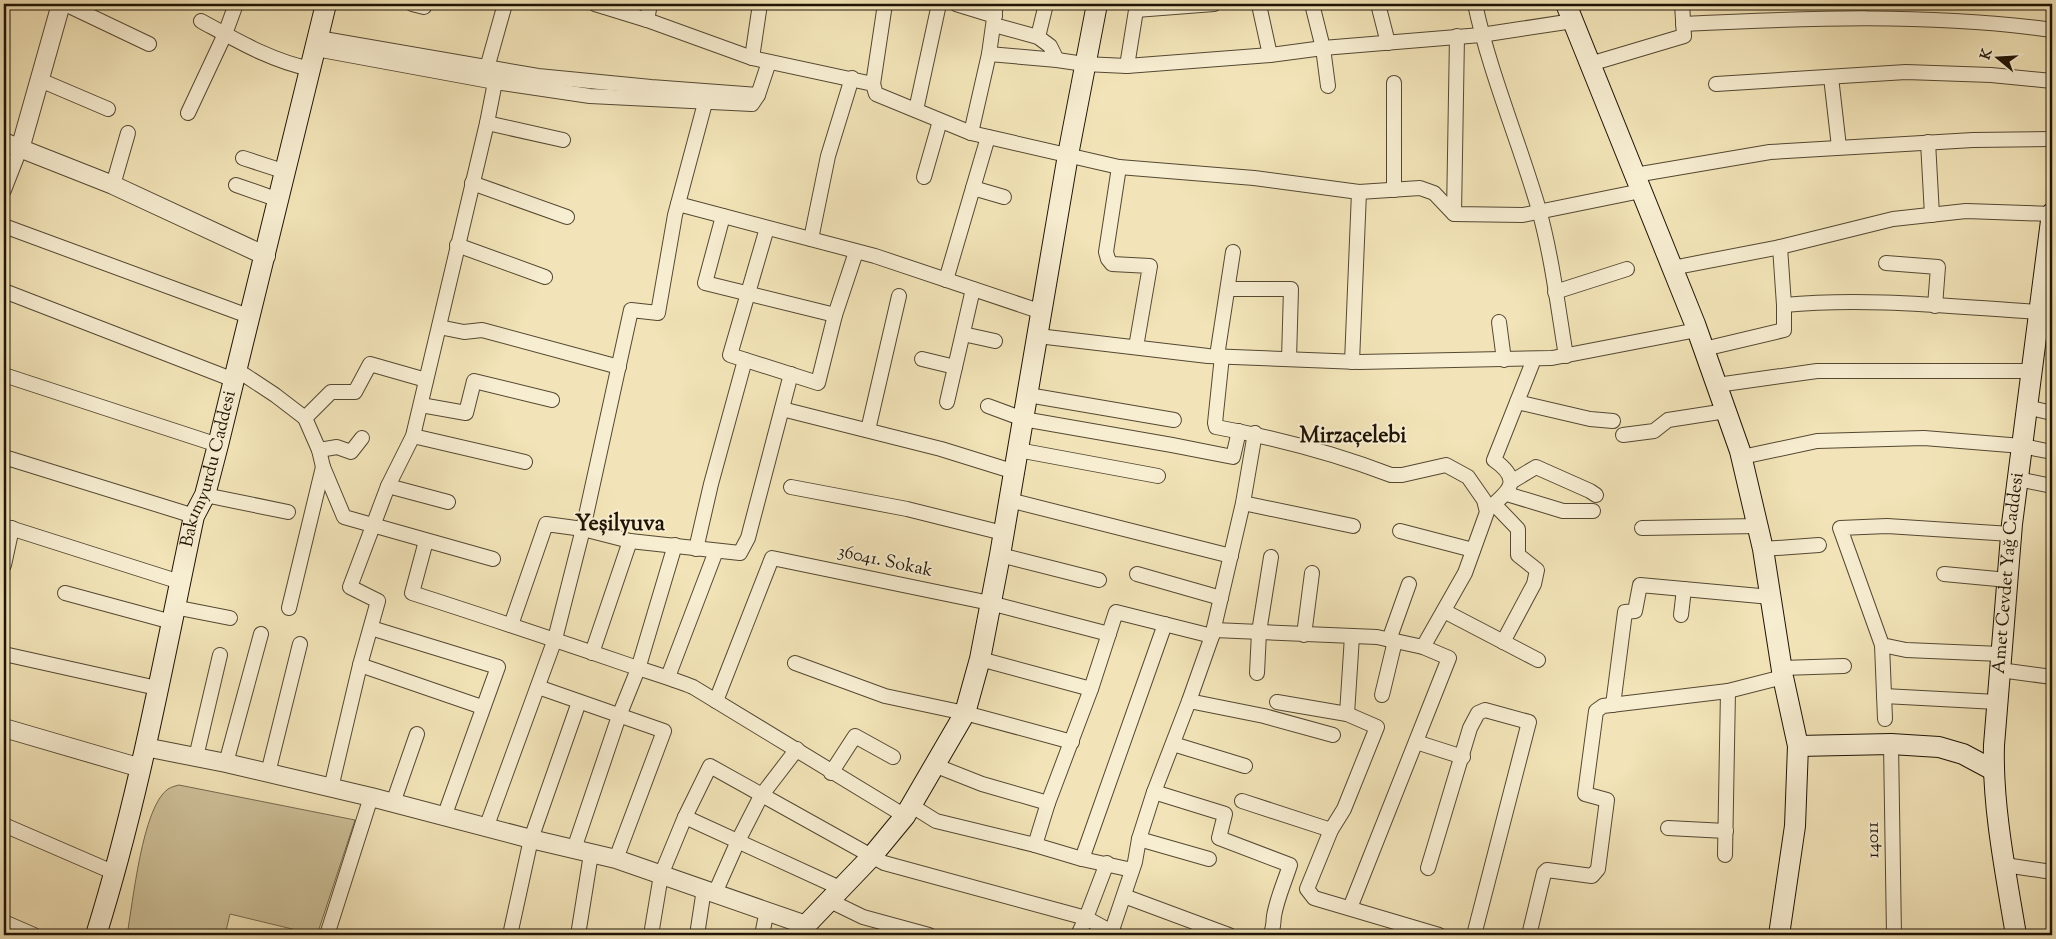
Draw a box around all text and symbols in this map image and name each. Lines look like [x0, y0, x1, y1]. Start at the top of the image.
north arrow [1974, 32, 2024, 82]
text: K [1976, 46, 1999, 63]
street label: Bakımyurdu Caddesi [175, 388, 244, 550]
district label: Mirzaçelebi [1299, 421, 1407, 453]
street label: Amet Cevdet Yağ Caddesi [1987, 471, 2031, 675]
district label: Yeşilyuva [575, 509, 666, 541]
street label: 36041. Sokak [835, 539, 935, 585]
street label: 14011 [1861, 821, 1887, 859]

